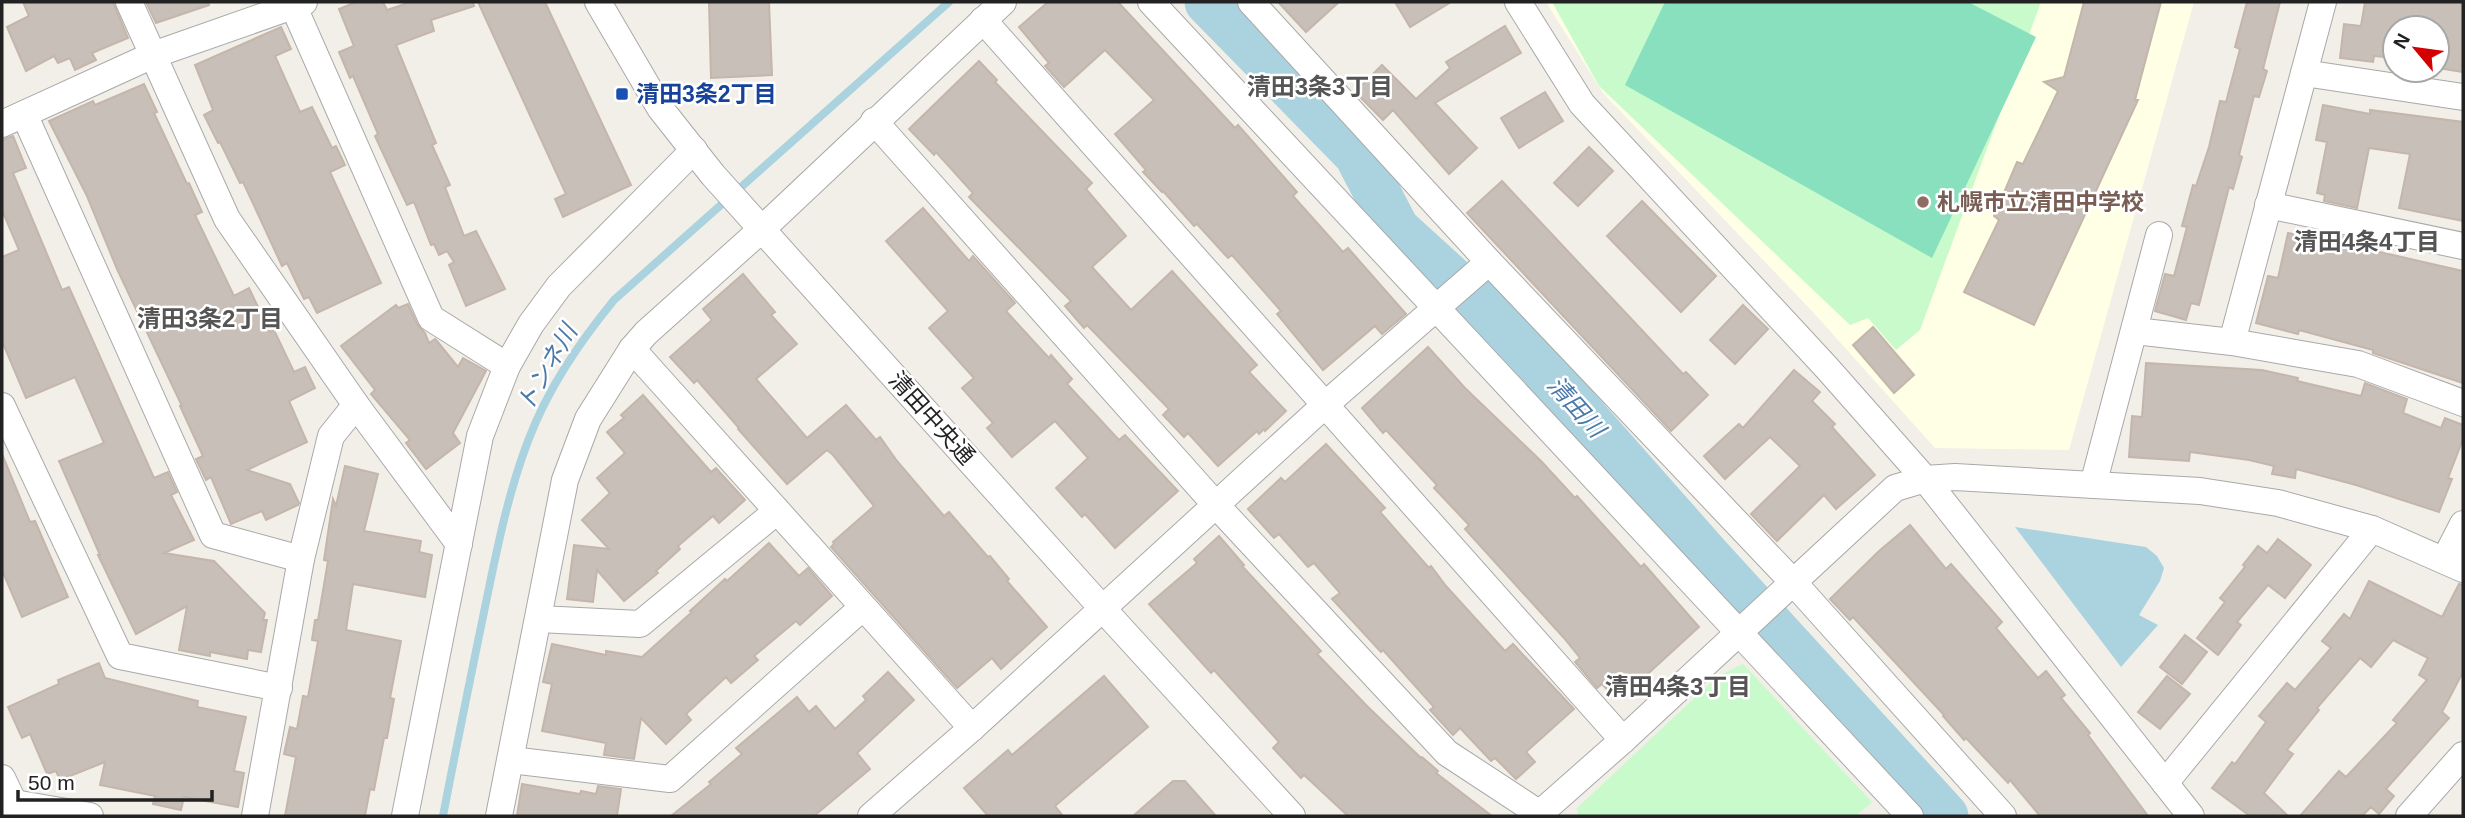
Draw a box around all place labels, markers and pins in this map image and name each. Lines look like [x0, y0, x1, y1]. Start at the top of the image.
place label: 清田3条2丁目 [636, 81, 777, 107]
marker: 清田3条2丁目 [614, 86, 630, 102]
place label: 札幌市立清田中学校 [1937, 189, 2144, 215]
marker: 札幌市立清田中学校 [1915, 194, 1931, 210]

